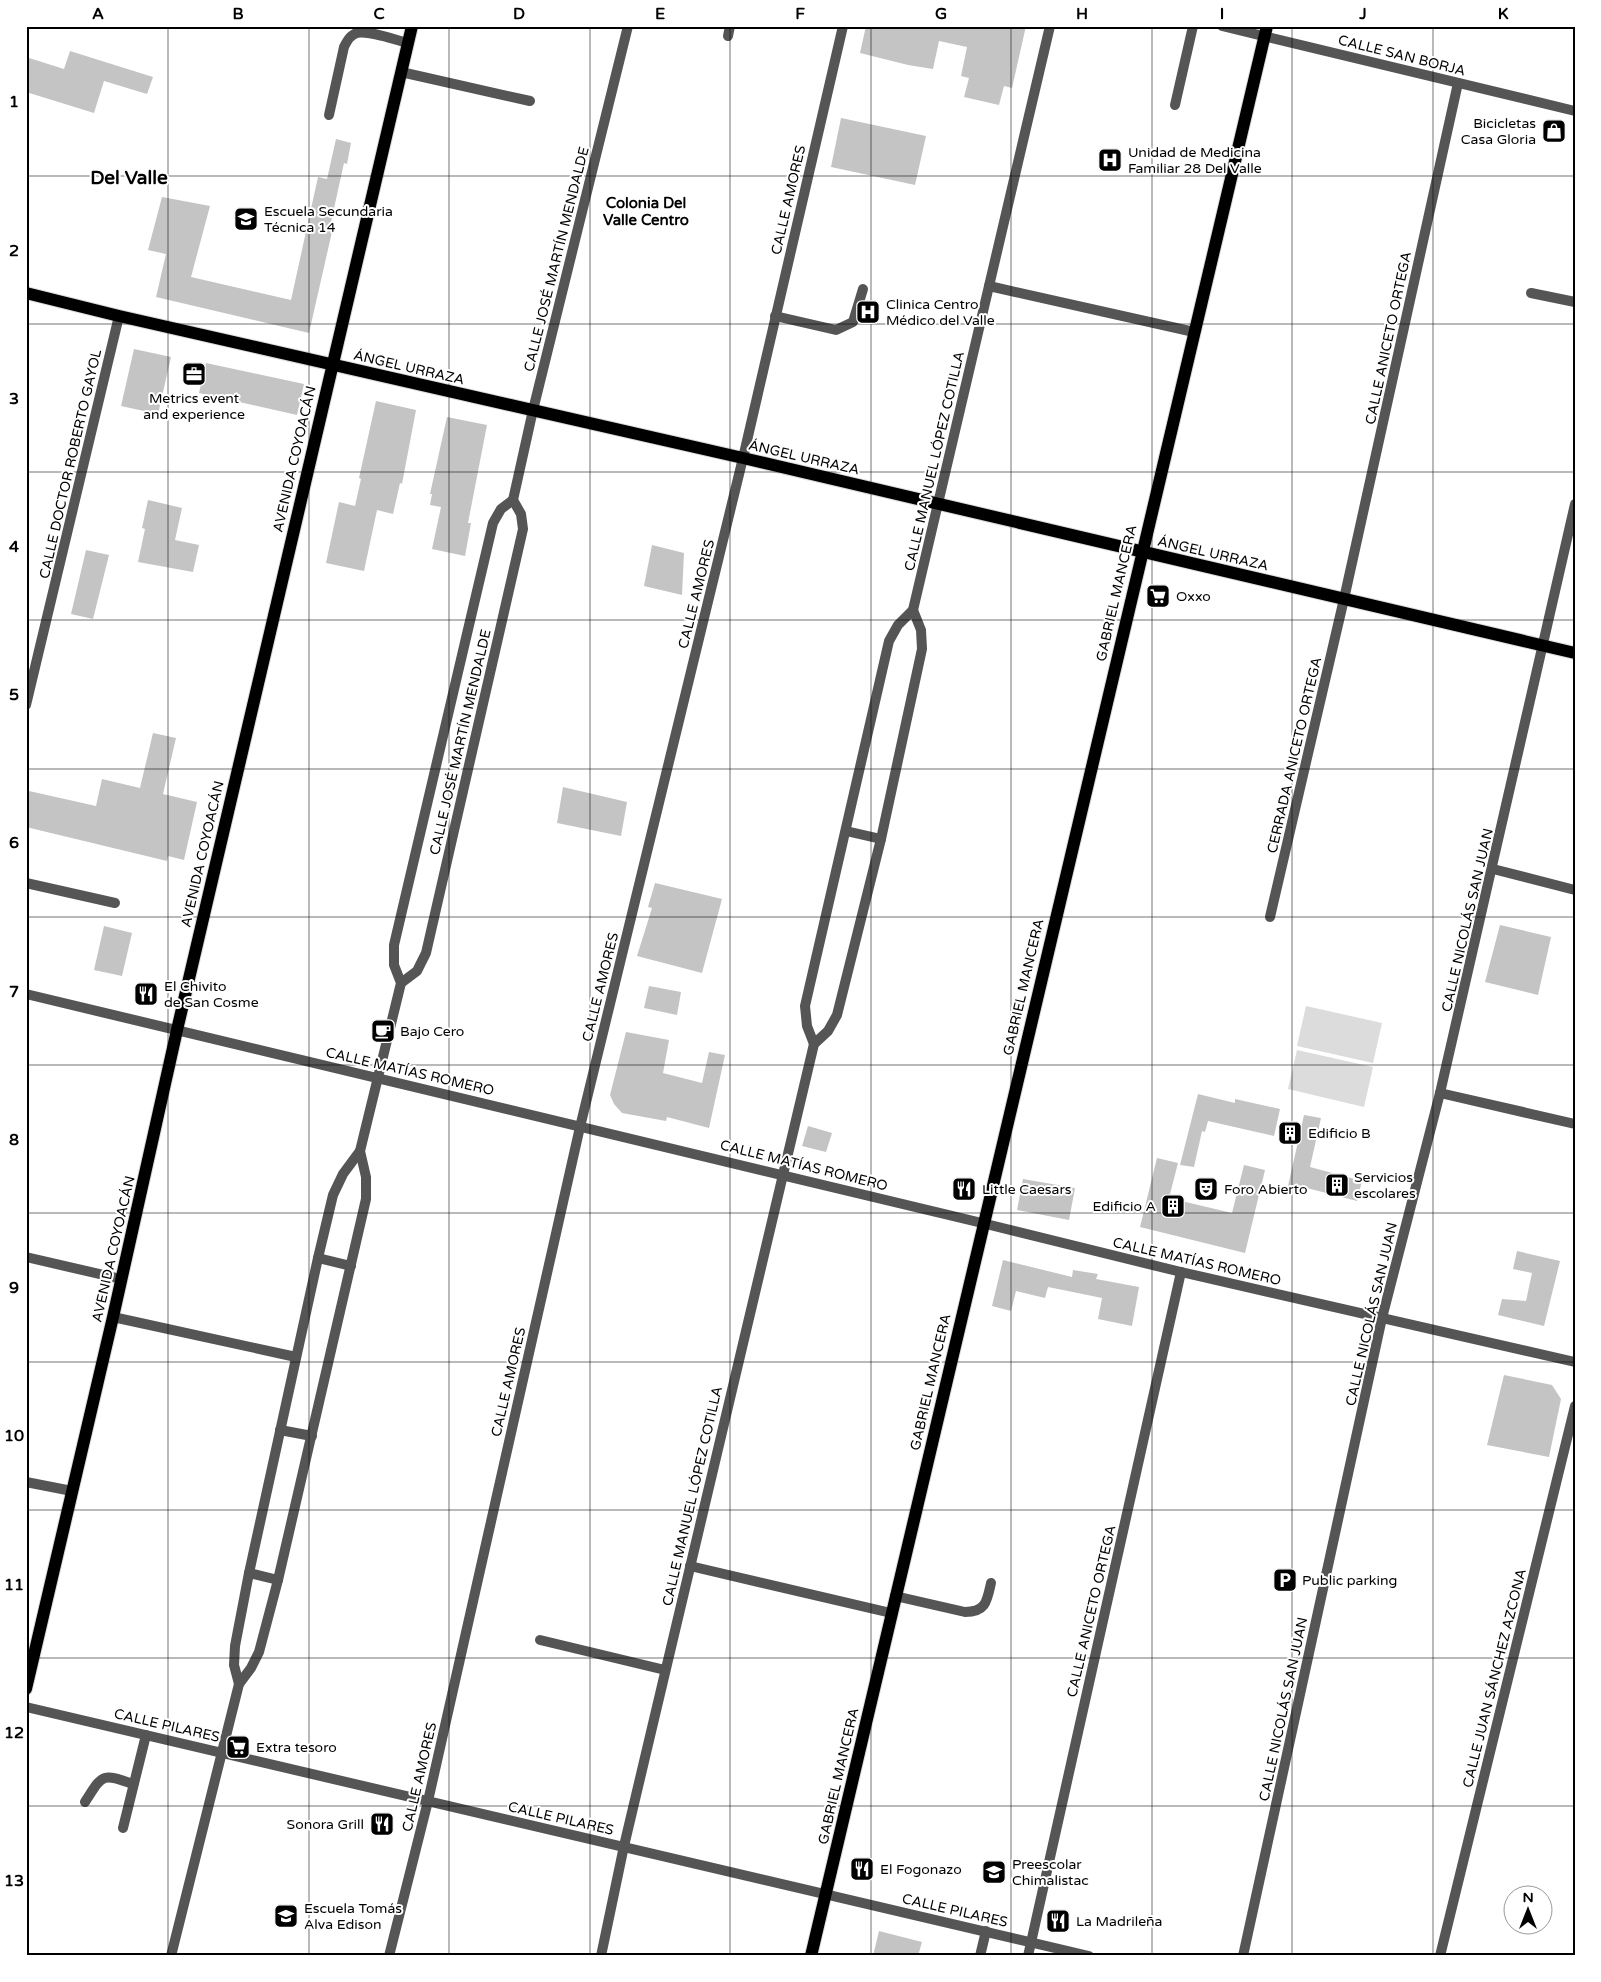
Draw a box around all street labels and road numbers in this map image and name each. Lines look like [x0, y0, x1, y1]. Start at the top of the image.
street label: CALLE SAN BORJA [1336, 31, 1467, 80]
street label: CALLE AMORES [768, 143, 809, 256]
street label: CALLE JOSÉ MARTÍN MENDALDE [520, 145, 593, 373]
street label: CALLE ANICETO ORTEGA [1362, 250, 1415, 426]
street label: ÁNGEL URRAZA [352, 346, 466, 389]
street label: CALLE DOCTOR ROBERTO GAYOL [36, 348, 105, 580]
street label: CALLE MANUEL LÓPEZ COTILLA [901, 350, 968, 573]
street label: AVENIDA COYOACÁN [269, 384, 320, 534]
street label: ÁNGEL URRAZA [747, 436, 861, 479]
street label: GABRIEL MANCERA [1093, 523, 1140, 663]
street label: ÁNGEL URRAZA [1156, 532, 1270, 575]
street label: CALLE AMORES [675, 537, 718, 650]
street label: CALLE JOSÉ MARTÍN MENDALDE [426, 627, 495, 857]
street label: CERRADA ANICETO ORTEGA [1264, 655, 1325, 855]
street label: AVENIDA COYOACÁN [177, 779, 228, 929]
street label: CALLE NICOLÁS SAN JUAN [1438, 827, 1497, 1014]
street label: GABRIEL MANCERA [1000, 917, 1047, 1057]
street label: CALLE AMORES [579, 930, 622, 1043]
street label: CALLE MATÍAS ROMERO [324, 1044, 496, 1099]
street label: CALLE MATÍAS ROMERO [718, 1136, 890, 1195]
street label: AVENIDA COYOACÁN [88, 1174, 139, 1324]
street label: CALLE NICOLÁS SAN JUAN [1342, 1221, 1401, 1408]
street label: CALLE MATÍAS ROMERO [1111, 1234, 1283, 1289]
street label: GABRIEL MANCERA [907, 1312, 954, 1452]
street label: CALLE AMORES [488, 1325, 529, 1438]
street label: CALLE MANUEL LÓPEZ COTILLA [659, 1385, 726, 1608]
street label: CALLE ANICETO ORTEGA [1063, 1523, 1120, 1699]
street label: CALLE JUAN SÁNCHEZ AZCONA [1459, 1567, 1530, 1789]
street label: CALLE NICOLÁS SAN JUAN [1256, 1615, 1311, 1803]
street label: CALLE PILARES [112, 1705, 222, 1746]
street label: GABRIEL MANCERA [815, 1706, 862, 1846]
street label: CALLE AMORES [399, 1720, 440, 1833]
street label: CALLE PILARES [506, 1798, 616, 1839]
street label: CALLE PILARES [900, 1890, 1010, 1931]

